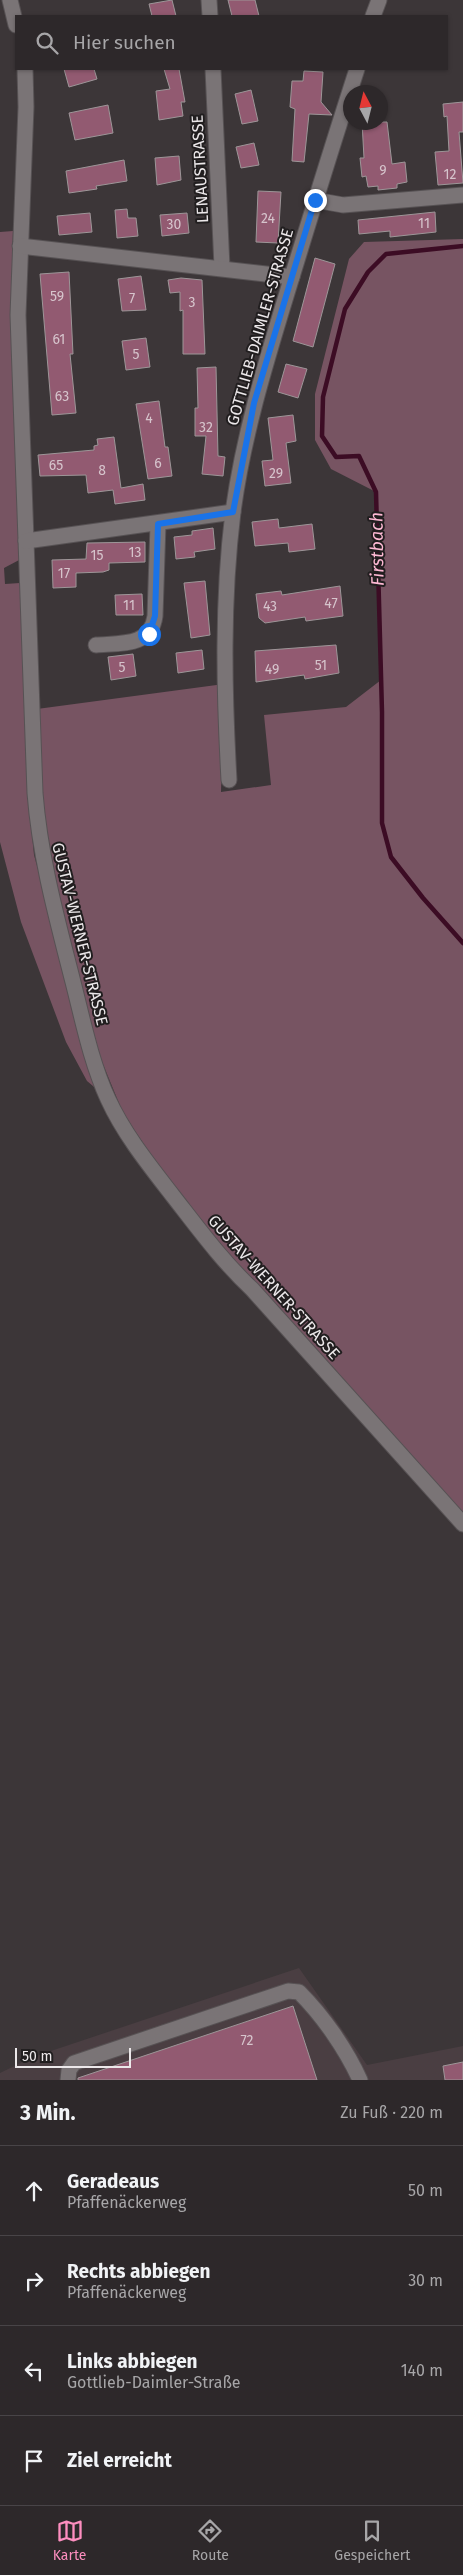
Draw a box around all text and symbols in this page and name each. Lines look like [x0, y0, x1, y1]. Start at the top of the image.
search box [15, 15, 448, 70]
icon: search [33, 29, 61, 57]
text: Hier suchen [73, 31, 176, 54]
north arrow [343, 85, 388, 130]
street label: LENAUSTRASSE [188, 114, 212, 224]
house number: 9 [379, 162, 387, 179]
house number: 12 [444, 166, 457, 183]
route end [304, 189, 327, 212]
house number: 24 [261, 210, 276, 227]
house number: 11 [418, 215, 430, 232]
house number: 30 [167, 216, 182, 233]
street label: GOTTLIEB-DAIMLER-STRASSE [223, 226, 297, 428]
house number: 59 [50, 288, 64, 305]
house number: 7 [129, 290, 135, 307]
house number: 3 [189, 294, 196, 311]
house number: 61 [53, 331, 65, 348]
house number: 5 [132, 346, 140, 363]
house number: 63 [55, 388, 69, 405]
house number: 4 [145, 410, 153, 427]
house number: 32 [199, 419, 213, 436]
house number: 6 [154, 455, 162, 472]
house number: 65 [49, 457, 63, 474]
house number: 8 [98, 462, 106, 479]
house number: 29 [269, 465, 283, 482]
water label: Firstbach [365, 512, 389, 586]
house number: 13 [128, 544, 142, 561]
house number: 15 [90, 547, 104, 564]
house number: 17 [58, 565, 70, 582]
house number: 47 [324, 595, 338, 612]
house number: 11 [123, 597, 135, 614]
house number: 43 [263, 598, 277, 615]
route start [138, 623, 161, 646]
house number: 51 [315, 657, 327, 674]
house number: 5 [118, 659, 126, 676]
house number: 49 [265, 661, 279, 678]
street label: GUSTAV-WERNER-STRASSE [48, 841, 112, 1027]
street label: GUSTAV-WERNER-STRASSE [204, 1211, 344, 1363]
house number: 72 [241, 2032, 254, 2049]
scale bar [15, 2045, 131, 2068]
text: 50 m [22, 2048, 53, 2065]
text: 3 Min. [20, 2100, 75, 2126]
text: Zu Fuß · 220 m [340, 2103, 443, 2122]
text: Geradeaus [67, 2170, 159, 2193]
icon: ahead [20, 2177, 48, 2205]
text: 50 m [408, 2181, 443, 2200]
text: Pfaffenäckerweg [67, 2193, 186, 2212]
text: Rechts abbiegen [67, 2260, 210, 2283]
icon: right [20, 2267, 48, 2295]
text: 30 m [408, 2271, 443, 2290]
text: Pfaffenäckerweg [67, 2283, 186, 2302]
text: Links abbiegen [67, 2350, 198, 2373]
icon: left [20, 2357, 48, 2385]
text: 140 m [401, 2361, 443, 2380]
text: Gottlieb-Daimler-Straße [67, 2373, 241, 2392]
icon: arrive [20, 2447, 48, 2475]
text: Ziel erreicht [67, 2449, 172, 2472]
tab: Karte [53, 2517, 86, 2564]
tab: Route [192, 2517, 229, 2564]
tab: Gespeichert [334, 2517, 410, 2564]

